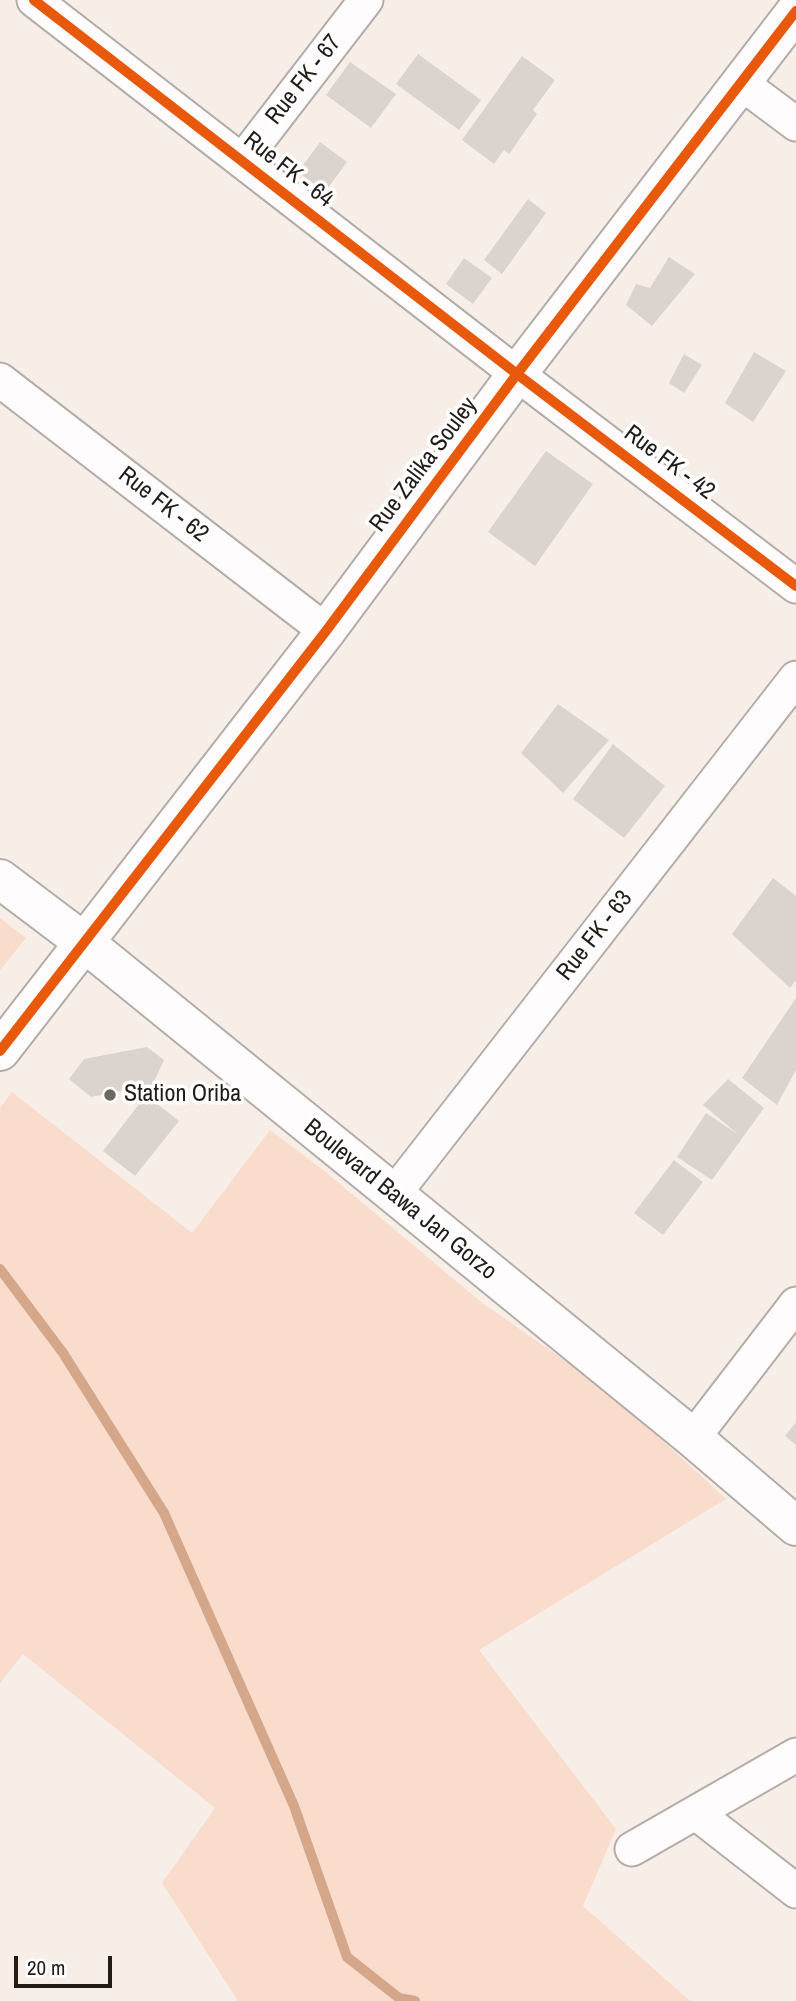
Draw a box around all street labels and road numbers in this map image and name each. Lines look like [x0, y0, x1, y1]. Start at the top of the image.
street label: Rue FK - 67 [260, 29, 348, 131]
street label: Rue FK - 64 [237, 126, 339, 214]
street label: Rue Zalika Souley [364, 392, 484, 538]
street label: Rue FK - 42 [618, 420, 720, 506]
street label: Rue FK - 62 [112, 461, 214, 549]
street label: Rue FK - 63 [551, 885, 639, 987]
street label: Boulevard Bawa Jan Gorzo [298, 1113, 502, 1287]

